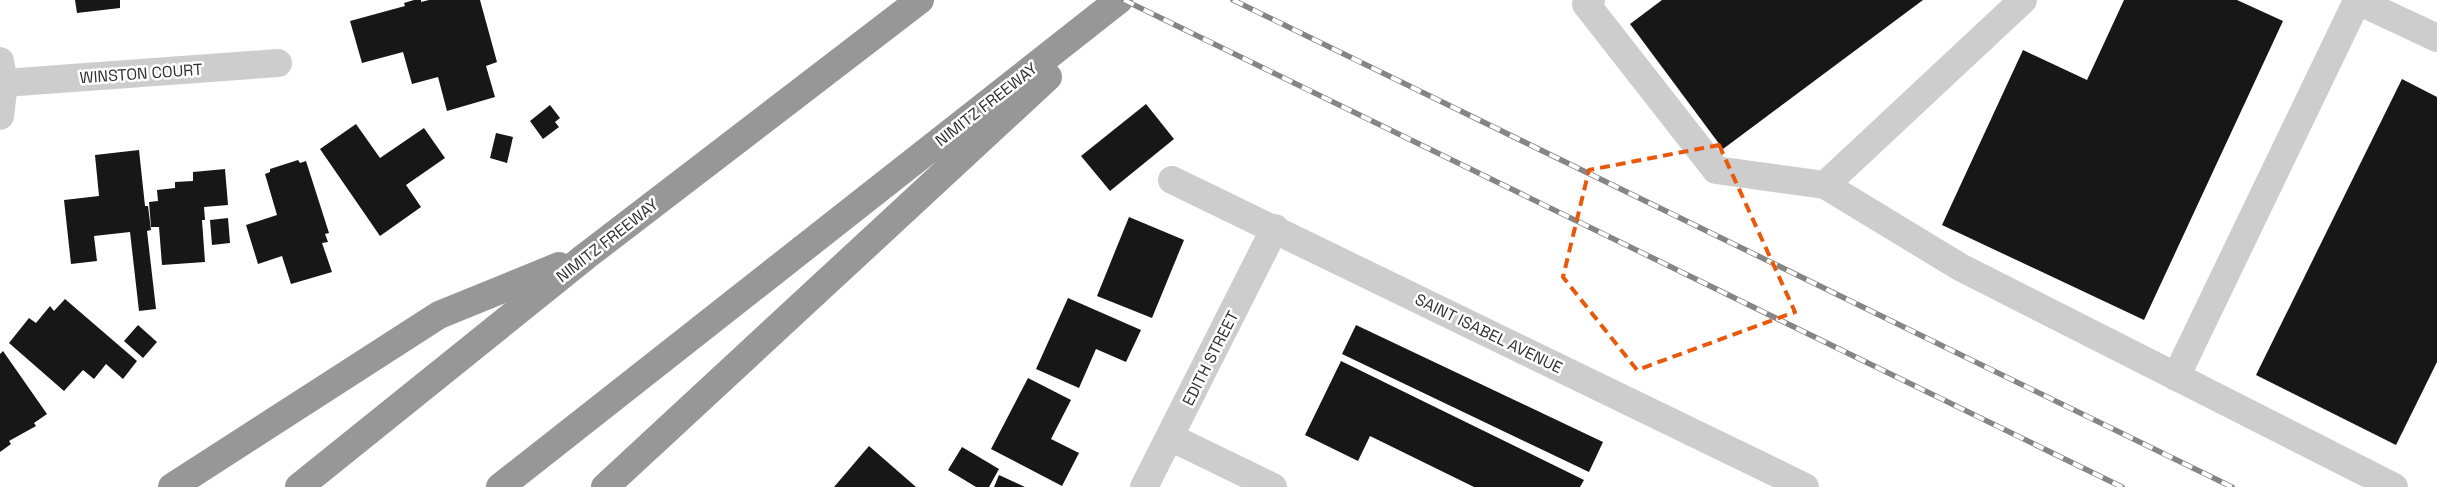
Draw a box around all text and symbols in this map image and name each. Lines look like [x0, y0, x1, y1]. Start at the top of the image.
street label: NIMITZ FREEWAY [931, 58, 1042, 151]
street label: WINSTON COURT [79, 59, 203, 88]
street label: NIMITZ FREEWAY [552, 194, 663, 287]
street label: SAINT ISABEL AVENUE [1412, 289, 1566, 378]
street label: EDITH STREET [1178, 307, 1243, 409]

